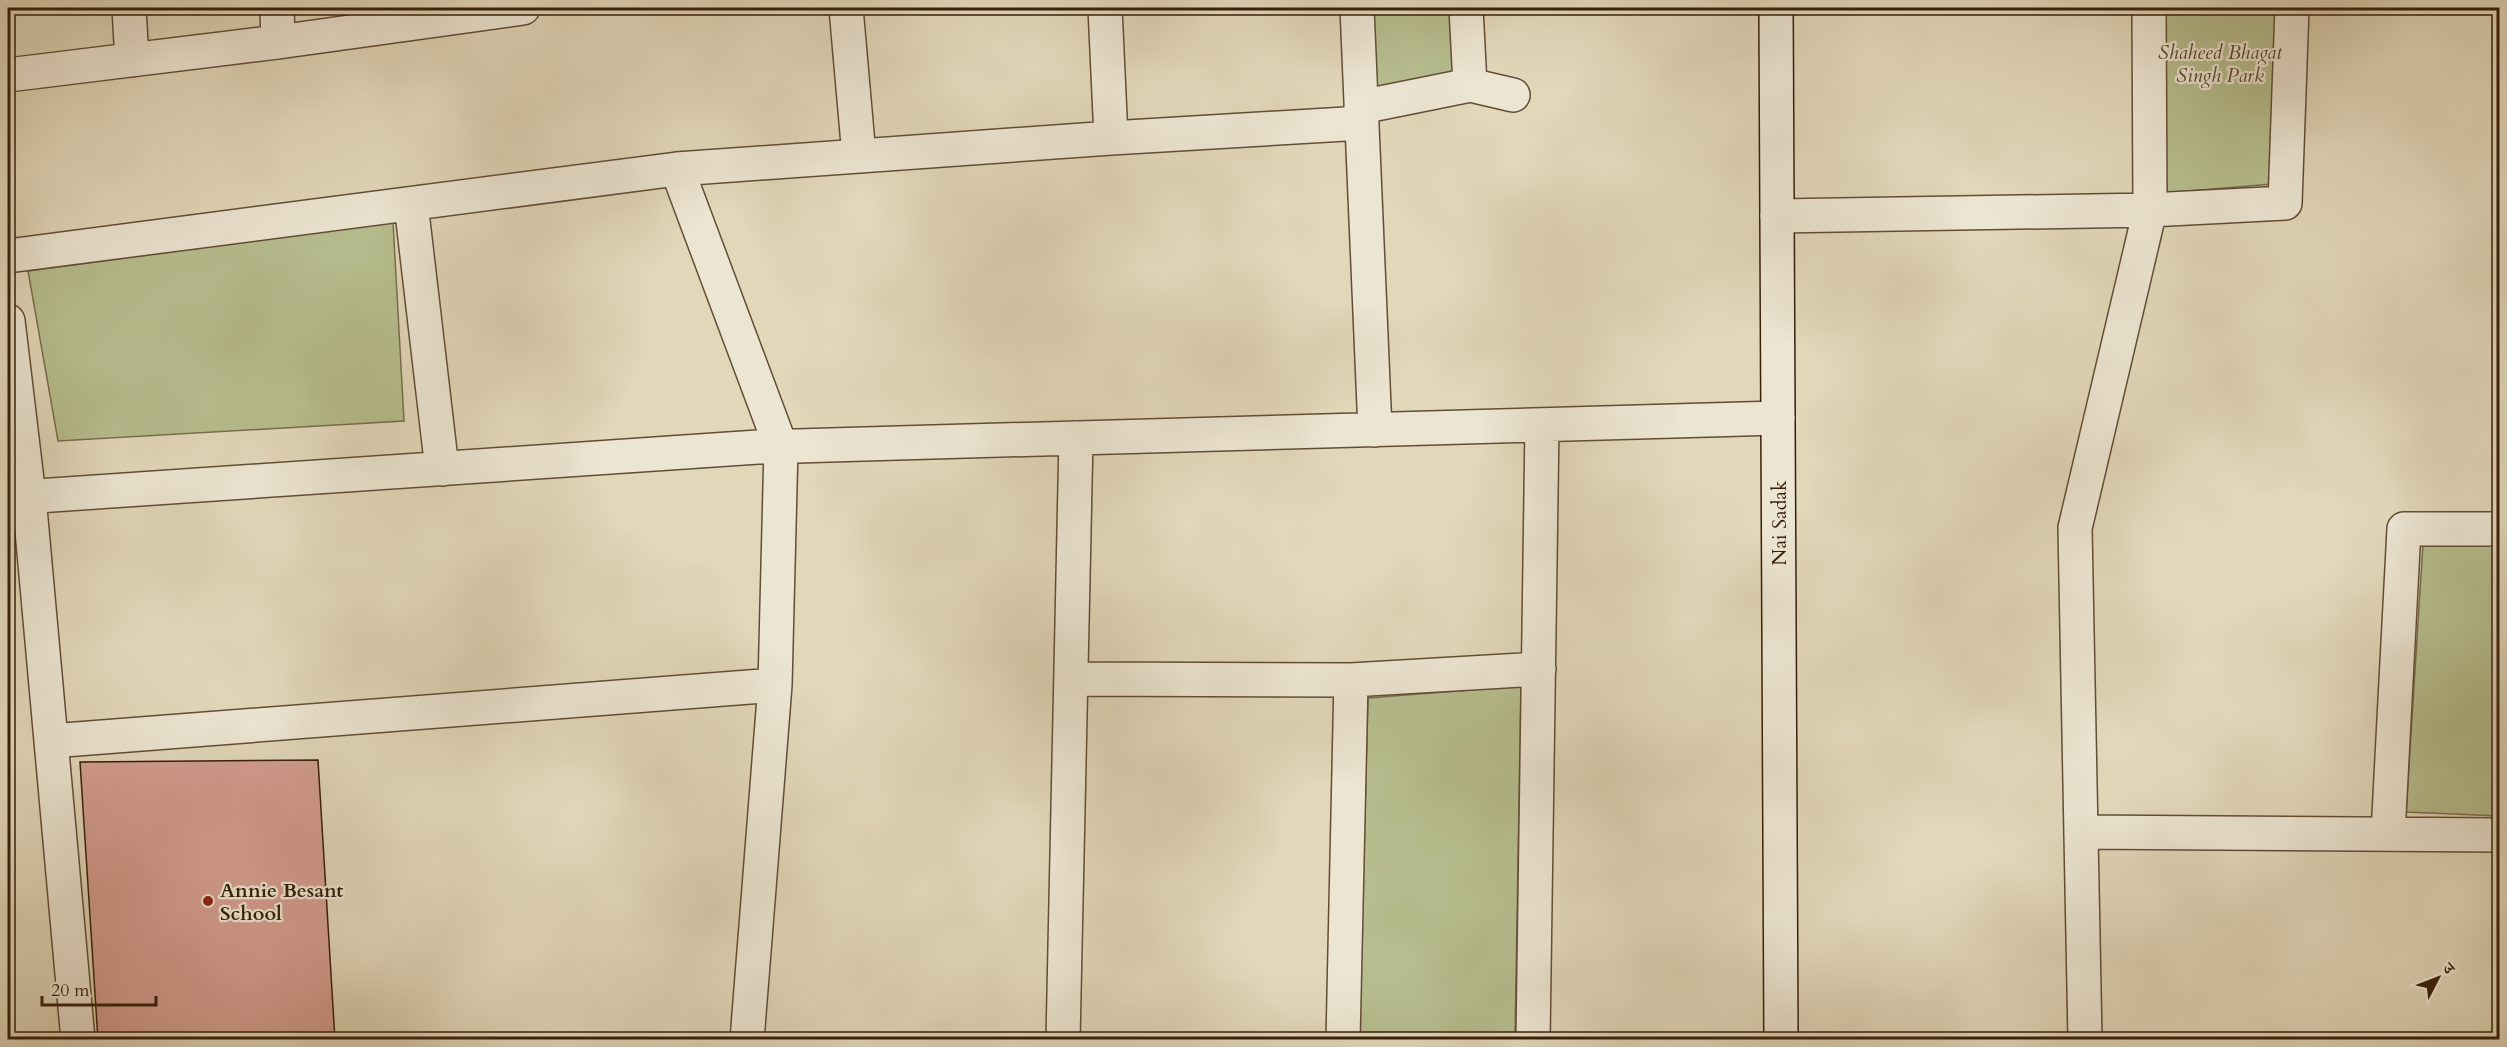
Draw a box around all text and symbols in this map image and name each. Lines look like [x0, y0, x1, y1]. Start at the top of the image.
park label: Shaheed Bhagat Singh Park [2158, 39, 2283, 89]
street label: Nai Sadak [1766, 480, 1793, 566]
place label: Annie Besant School [220, 877, 343, 927]
marker: Annie Besant School [201, 894, 215, 908]
north arrow [2408, 948, 2468, 1008]
text: उ [2437, 957, 2461, 980]
scale bar [42, 969, 156, 1007]
text: 20 m [51, 978, 90, 1003]

